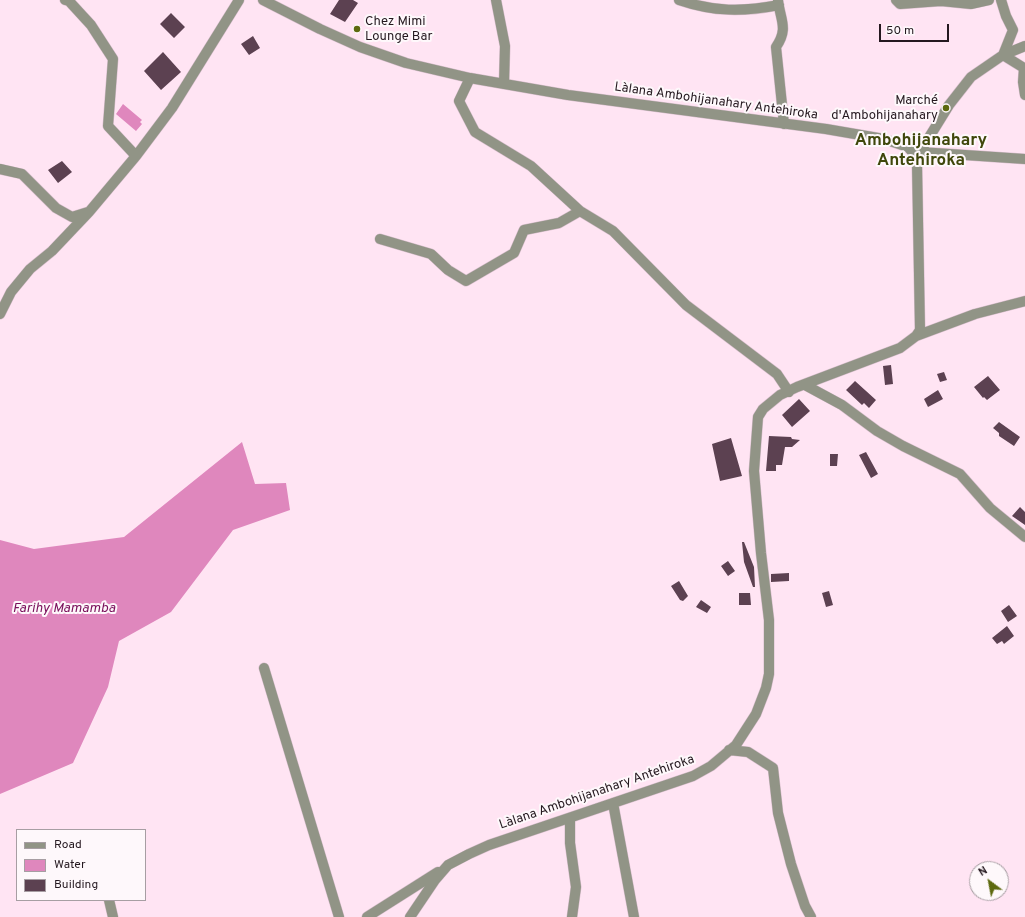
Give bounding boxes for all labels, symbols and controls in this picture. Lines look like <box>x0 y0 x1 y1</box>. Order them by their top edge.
place label: Chez Mimi Lounge Bar <box>365 14 432 45</box>
scale bar <box>881 16 951 42</box>
text: 50 m <box>886 23 914 39</box>
marker: Chez Mimi Lounge Bar <box>352 24 362 34</box>
street label: Làlana Ambohijanahary Antehiroka <box>613 80 819 124</box>
place label: Marché d'Ambohijanahary <box>831 93 938 124</box>
marker: Marché d'Ambohijanahary <box>941 103 951 113</box>
district label: Ambohijanahary Antehiroka <box>855 132 987 172</box>
water label: Farihy Mamamba <box>13 601 115 617</box>
street label: Làlana Ambohijanahary Antehiroka <box>497 752 697 834</box>
legend <box>16 829 146 901</box>
text: Road <box>54 837 82 853</box>
text: Water <box>54 857 86 873</box>
north arrow <box>969 861 1009 901</box>
text: N <box>976 864 990 880</box>
text: Building <box>54 877 98 893</box>

